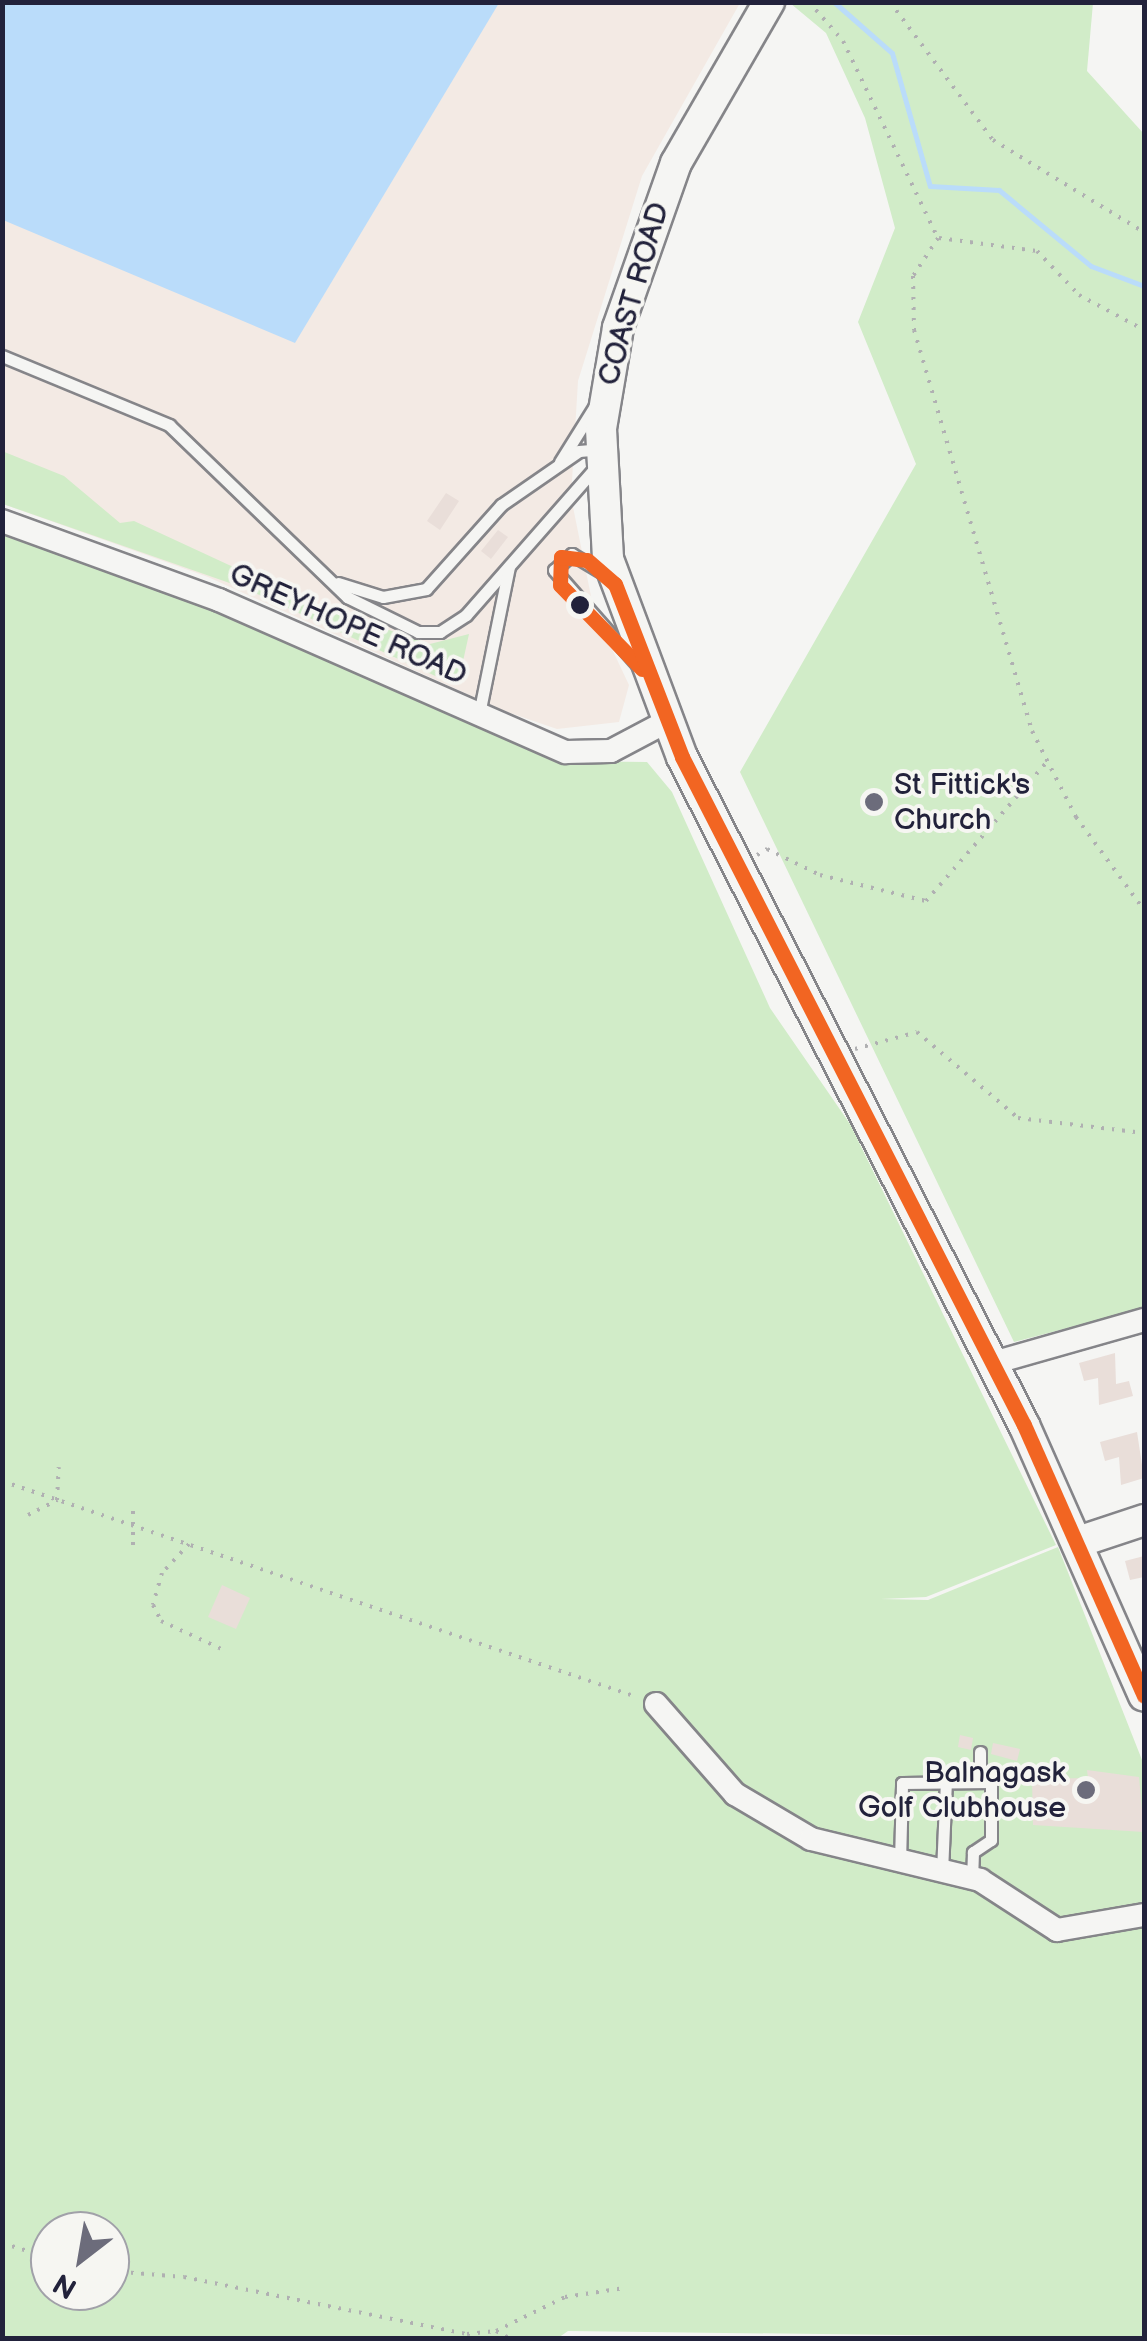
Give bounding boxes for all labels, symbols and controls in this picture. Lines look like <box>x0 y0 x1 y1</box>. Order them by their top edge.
street label: COAST ROAD <box>591 198 677 390</box>
street label: GREYHOPE ROAD <box>224 556 472 694</box>
unlabelled marker <box>570 595 590 615</box>
place label: St Fittick's Church <box>894 767 1030 838</box>
marker: St Fittick's Church <box>863 791 885 813</box>
place label: Balnagask Golf Clubhouse <box>858 1755 1066 1826</box>
marker: Balnagask Golf Clubhouse <box>1075 1779 1097 1801</box>
north arrow <box>30 2211 130 2311</box>
text: N <box>48 2266 83 2305</box>

